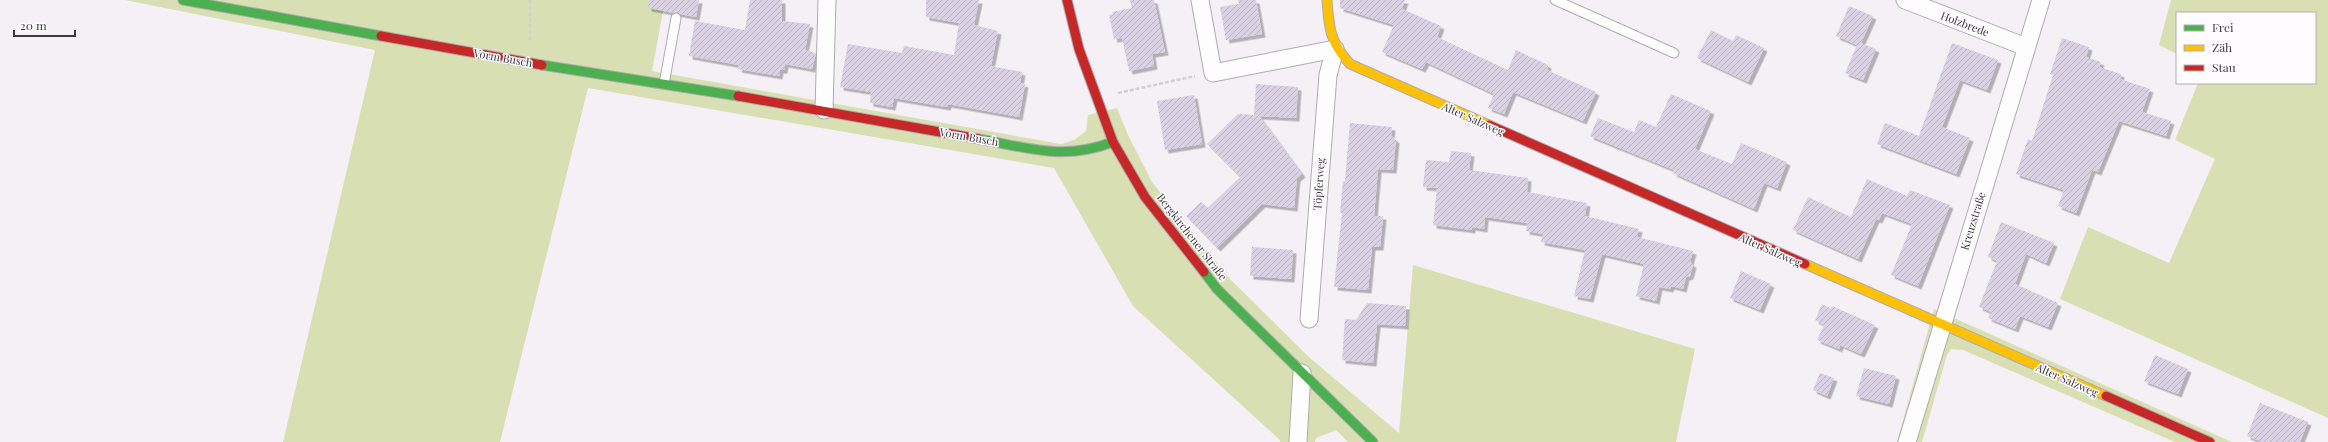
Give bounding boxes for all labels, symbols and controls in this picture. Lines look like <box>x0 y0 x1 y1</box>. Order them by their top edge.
street label: Holzbrede <box>1939 7 1992 40</box>
scale bar <box>14 12 75 38</box>
legend <box>2176 12 2316 84</box>
text: 20 m <box>20 17 47 33</box>
text: Frei <box>2212 19 2234 35</box>
text: Zäh <box>2212 39 2232 55</box>
street label: Vorm Busch <box>471 45 534 70</box>
text: Stau <box>2212 59 2236 75</box>
street label: Alter Salzweg <box>1439 98 1507 139</box>
street label: Vorm Busch <box>937 124 1000 149</box>
street label: Töpferweg <box>1309 157 1328 211</box>
street label: Kreuzstraße <box>1957 189 1989 252</box>
street label: Bergkirchener Straße <box>1154 190 1231 283</box>
street label: Alter Salzweg <box>1736 229 1804 270</box>
street label: Alter Salzweg <box>2033 359 2101 400</box>

